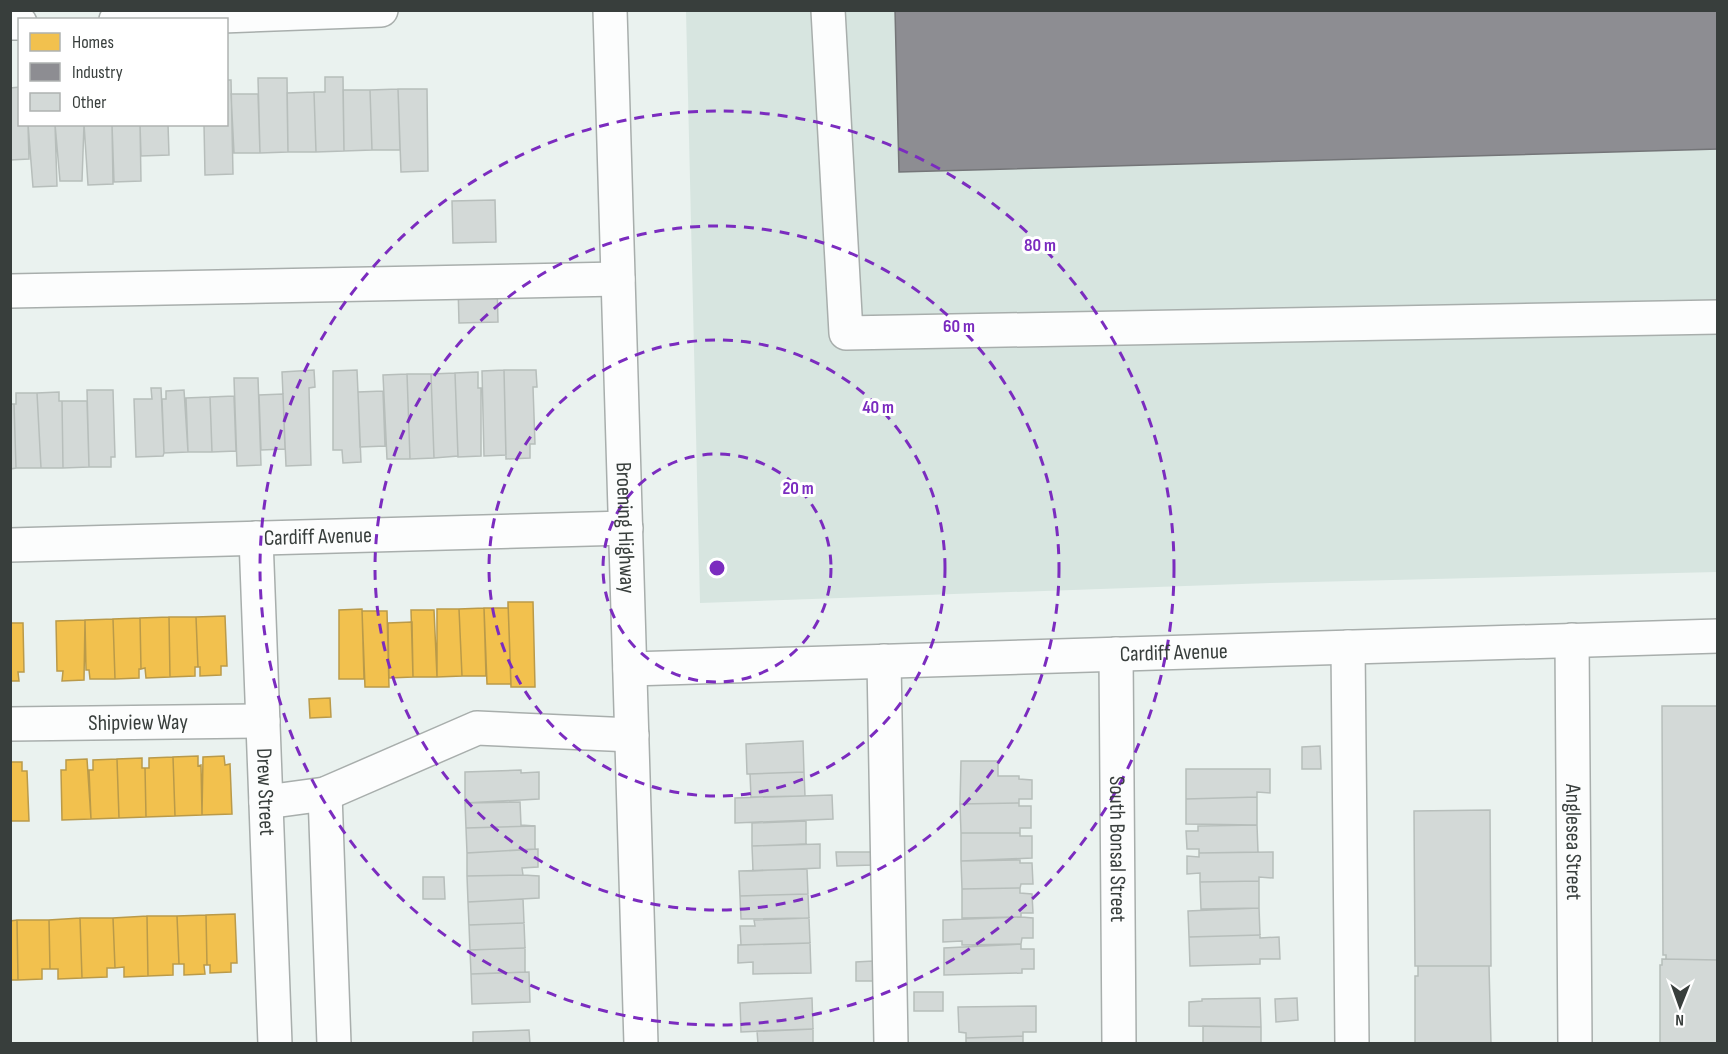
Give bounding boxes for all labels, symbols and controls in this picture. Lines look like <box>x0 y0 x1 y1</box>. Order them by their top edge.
legend <box>18 18 228 126</box>
text: Homes <box>72 32 114 53</box>
text: Industry <box>72 62 123 83</box>
text: Other <box>72 92 106 113</box>
text: 80 m <box>1024 235 1056 256</box>
text: 60 m <box>943 316 975 337</box>
text: 40 m <box>862 397 894 418</box>
street label: Broening Highway <box>610 462 641 594</box>
text: 20 m <box>782 478 814 499</box>
street label: Cardiff Avenue <box>264 522 372 551</box>
centre of rings <box>707 558 727 578</box>
street label: Cardiff Avenue <box>1119 637 1228 668</box>
street label: Shipview Way <box>88 708 188 737</box>
street label: Drew Street <box>250 747 281 837</box>
street label: South Bonsal Street <box>1103 776 1132 922</box>
street label: Anglesea Street <box>1560 783 1587 900</box>
north arrow <box>1650 976 1710 1036</box>
text: N <box>1675 1010 1684 1029</box>

